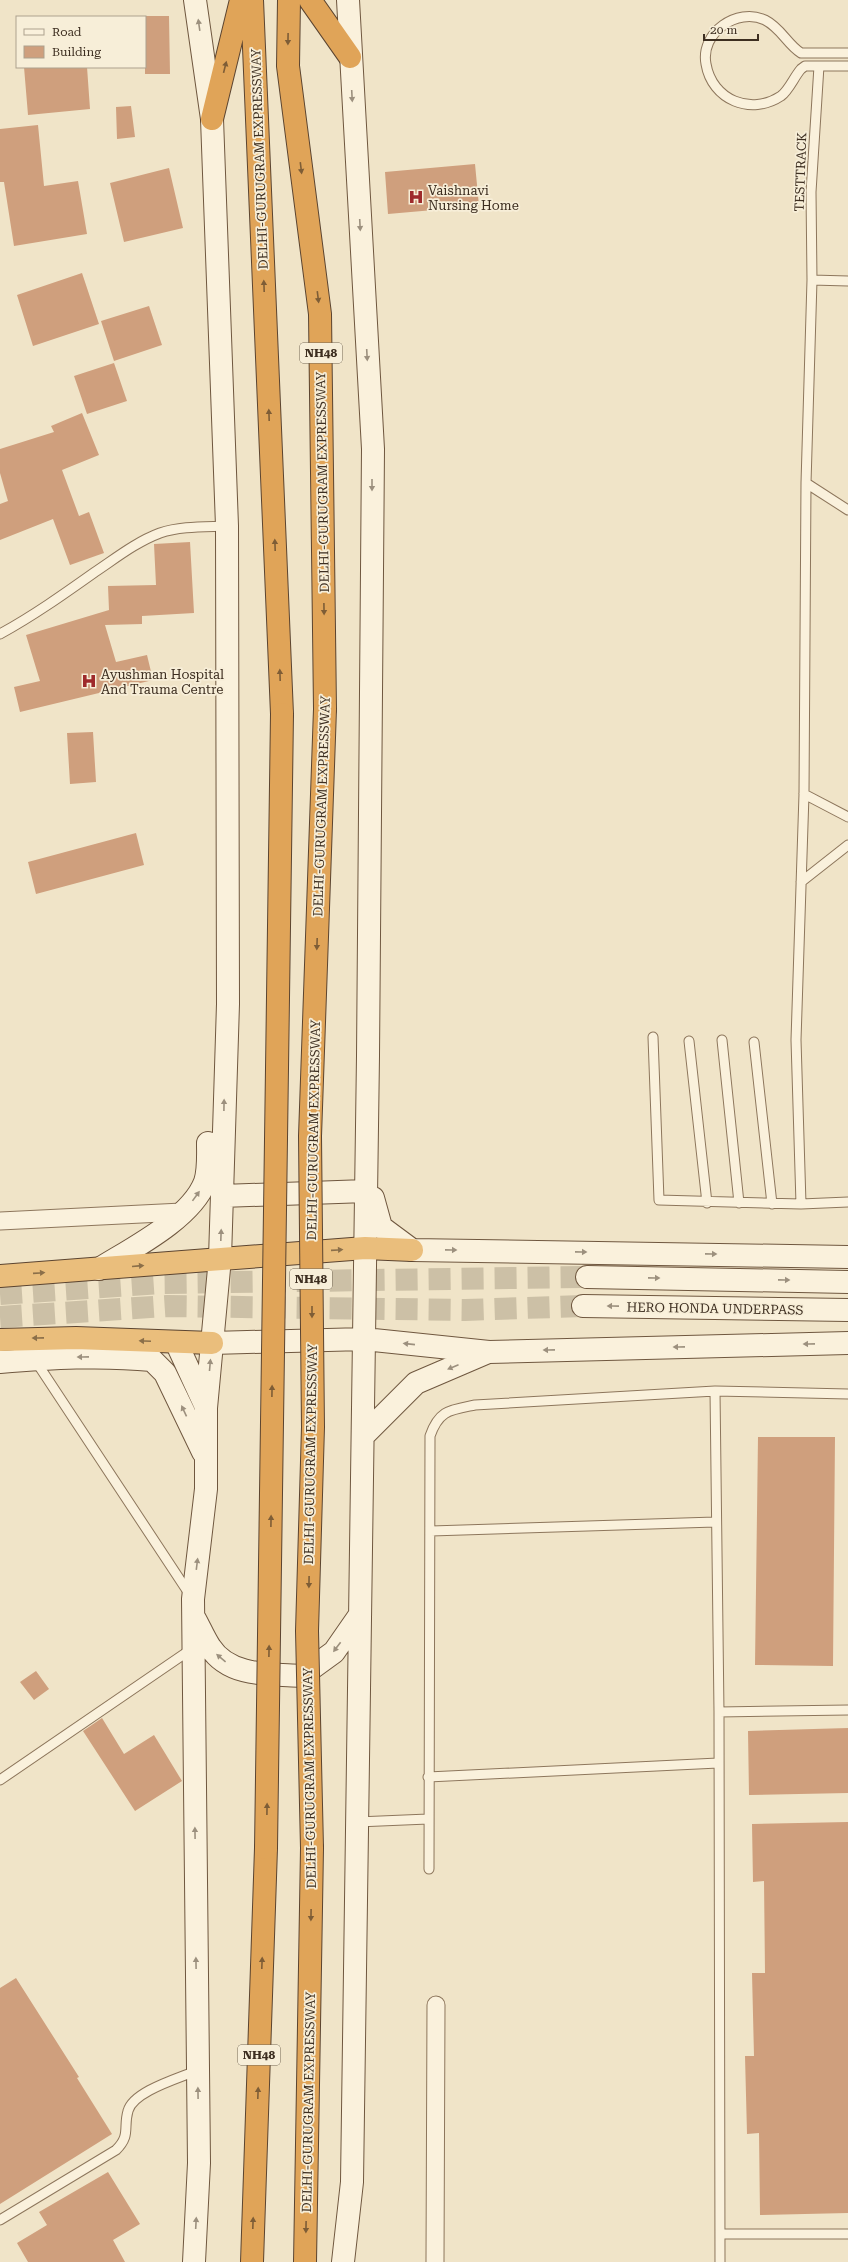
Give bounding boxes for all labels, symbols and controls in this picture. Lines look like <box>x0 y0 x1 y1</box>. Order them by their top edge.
legend <box>16 16 146 68</box>
scale bar <box>704 16 758 42</box>
one-way arrow <box>196 19 202 31</box>
text: 20 m <box>710 23 737 37</box>
text: Road <box>52 25 82 39</box>
one-way arrow <box>285 33 291 46</box>
text: Building <box>52 45 101 59</box>
street label: DELHI-GURUGRAM EXPRESSWAY <box>248 48 271 270</box>
one-way arrow <box>222 61 228 73</box>
one-way arrow <box>349 90 356 102</box>
street label: TESTTRACK <box>792 132 809 212</box>
one-way arrow <box>298 162 304 174</box>
place label: Vaishnavi Nursing Home <box>428 183 519 213</box>
hospital icon: Vaishnavi Nursing Home <box>407 188 425 206</box>
one-way arrow <box>356 219 363 231</box>
one-way arrow <box>261 279 267 292</box>
one-way arrow <box>315 291 321 303</box>
road number: NH48 <box>300 343 342 363</box>
one-way arrow <box>364 349 371 361</box>
street label: DELHI-GURUGRAM EXPRESSWAY <box>313 371 332 593</box>
one-way arrow <box>266 409 273 421</box>
one-way arrow <box>369 479 375 492</box>
one-way arrow <box>271 539 278 551</box>
one-way arrow <box>320 603 327 615</box>
place label: Ayushman Hospital And Trauma Centre <box>101 667 224 697</box>
one-way arrow <box>277 668 283 681</box>
hospital icon: Ayushman Hospital And Trauma Centre <box>80 672 98 690</box>
street label: DELHI-GURUGRAM EXPRESSWAY <box>310 695 333 917</box>
one-way arrow <box>313 938 320 950</box>
street label: DELHI-GURUGRAM EXPRESSWAY <box>304 1019 323 1241</box>
one-way arrow <box>221 1098 227 1111</box>
one-way arrow <box>192 1190 200 1201</box>
one-way arrow <box>217 1229 224 1241</box>
one-way arrow <box>331 1247 343 1254</box>
one-way arrow <box>445 1247 457 1254</box>
one-way arrow <box>575 1249 587 1256</box>
one-way arrow <box>705 1251 717 1258</box>
one-way arrow <box>132 1262 144 1269</box>
road number: NH48 <box>290 1269 332 1289</box>
one-way arrow <box>33 1270 45 1277</box>
one-way arrow <box>648 1275 661 1281</box>
one-way arrow <box>778 1277 790 1284</box>
street label: HERO HONDA UNDERPASS <box>626 1299 804 1318</box>
one-way arrow <box>606 1303 619 1309</box>
one-way arrow <box>309 1306 315 1319</box>
one-way arrow <box>31 1335 44 1341</box>
one-way arrow <box>139 1337 151 1344</box>
one-way arrow <box>402 1340 415 1347</box>
one-way arrow <box>802 1341 815 1347</box>
street label: DELHI-GURUGRAM EXPRESSWAY <box>301 1343 320 1565</box>
one-way arrow <box>672 1344 685 1350</box>
one-way arrow <box>542 1347 555 1353</box>
one-way arrow <box>76 1354 89 1360</box>
one-way arrow <box>207 1359 214 1371</box>
one-way arrow <box>448 1364 459 1370</box>
one-way arrow <box>269 1384 275 1397</box>
one-way arrow <box>181 1405 187 1416</box>
one-way arrow <box>267 1515 274 1527</box>
one-way arrow <box>194 1558 200 1570</box>
one-way arrow <box>305 1576 312 1588</box>
one-way arrow <box>332 1642 341 1653</box>
one-way arrow <box>266 1644 272 1657</box>
one-way arrow <box>216 1654 226 1663</box>
street label: DELHI-GURUGRAM EXPRESSWAY <box>300 1667 319 1889</box>
one-way arrow <box>264 1802 270 1815</box>
one-way arrow <box>192 1826 198 1839</box>
one-way arrow <box>308 1909 314 1922</box>
one-way arrow <box>193 1956 199 1969</box>
one-way arrow <box>259 1956 265 1969</box>
street label: DELHI-GURUGRAM EXPRESSWAY <box>299 1991 318 2213</box>
road number: NH48 <box>238 2045 280 2065</box>
one-way arrow <box>195 2086 201 2099</box>
one-way arrow <box>255 2086 261 2099</box>
one-way arrow <box>193 2216 199 2229</box>
one-way arrow <box>250 2217 257 2229</box>
one-way arrow <box>303 2221 309 2234</box>

